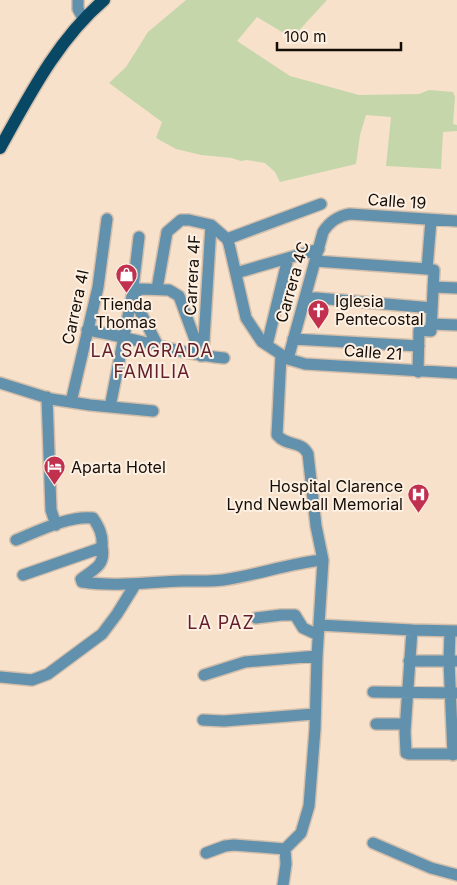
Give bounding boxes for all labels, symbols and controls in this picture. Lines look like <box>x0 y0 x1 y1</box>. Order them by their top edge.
scale bar <box>277 20 401 52</box>
text: 100 m <box>284 27 326 46</box>
street label: Calle 19 <box>367 189 427 213</box>
street label: Carrera 4F <box>180 234 204 316</box>
street label: Carrera 4C <box>271 239 313 325</box>
shop icon: Tienda Thomas <box>114 263 138 294</box>
street label: Carrera 4I <box>57 268 93 346</box>
place label: Iglesia Pentecostal <box>335 291 424 329</box>
place label: Tienda Thomas <box>96 294 156 332</box>
church icon: Iglesia Pentecostal <box>307 298 331 329</box>
district label: LA SAGRADA FAMILIA <box>90 340 214 382</box>
street label: Calle 21 <box>343 340 403 364</box>
hotel icon: Aparta Hotel <box>43 455 67 486</box>
place label: Aparta Hotel <box>71 457 166 477</box>
place label: Hospital Clarence Lynd Newball Memorial <box>227 476 403 514</box>
hospital icon: Hospital Clarence Lynd Newball Memorial <box>407 483 431 514</box>
district label: LA PAZ <box>187 612 255 633</box>

